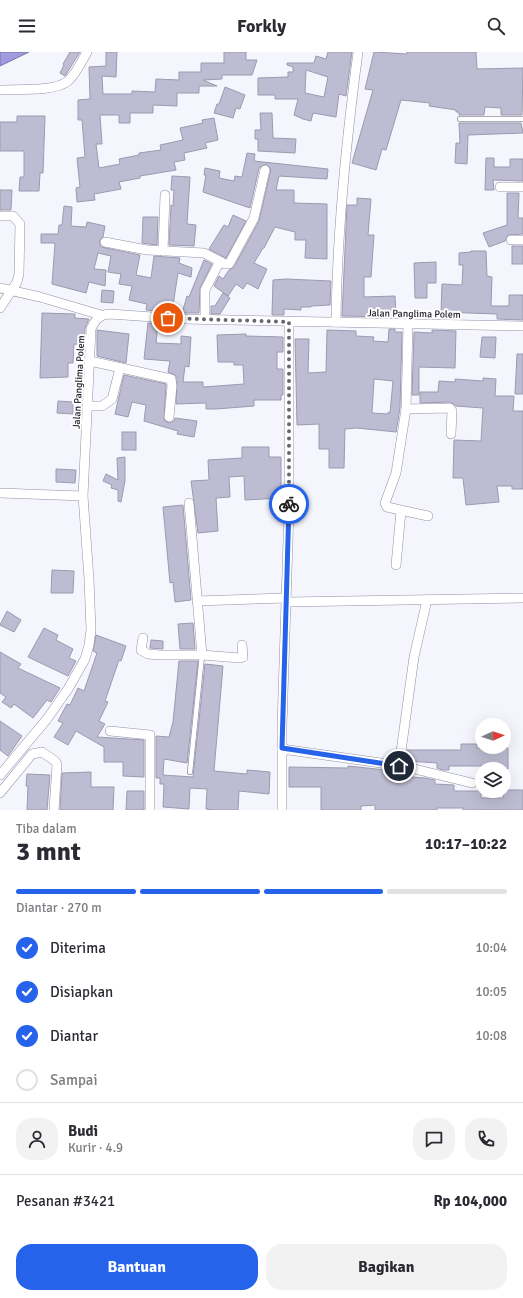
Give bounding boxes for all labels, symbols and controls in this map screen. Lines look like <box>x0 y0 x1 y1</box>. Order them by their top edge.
icon: menu <box>16 15 38 37</box>
text: Forkly <box>237 15 286 37</box>
icon: search <box>485 15 507 37</box>
pin <box>151 301 185 335</box>
icon: bag <box>157 307 179 329</box>
street label: Jalan Panglima Polem <box>367 307 461 321</box>
street label: Jalan Panglima Polem <box>71 335 87 429</box>
courier <box>269 484 309 524</box>
icon: bike <box>278 493 300 515</box>
north arrow <box>475 718 511 754</box>
map controls <box>475 718 511 798</box>
pin <box>382 749 416 783</box>
icon: home <box>388 755 410 777</box>
button: layers <box>475 762 511 798</box>
text: Tiba dalam <box>16 821 77 837</box>
text: 10:17–10:22 <box>425 835 507 853</box>
text: 3 mnt <box>16 836 81 868</box>
text: Diantar · 270 m <box>16 900 102 916</box>
icon: check <box>16 937 38 959</box>
text: Diterima <box>50 939 106 957</box>
text: 10:04 <box>475 940 507 956</box>
icon: check <box>16 981 38 1003</box>
text: Disiapkan <box>50 983 113 1001</box>
text: 10:05 <box>475 984 507 1000</box>
icon: check <box>16 1025 38 1047</box>
text: Diantar <box>50 1027 98 1045</box>
text: 10:08 <box>475 1028 507 1044</box>
text: Sampai <box>50 1071 98 1089</box>
button: person <box>16 1118 58 1160</box>
button: chat <box>413 1118 455 1160</box>
button: phone <box>465 1118 507 1160</box>
text: Budi <box>68 1122 98 1140</box>
text: Kurir · 4.9 <box>68 1140 123 1156</box>
text: Pesanan #3421 <box>16 1192 115 1210</box>
text: Rp 104,000 <box>433 1192 507 1210</box>
button: Bantuan <box>16 1244 258 1290</box>
button: Bagikan <box>266 1244 507 1290</box>

